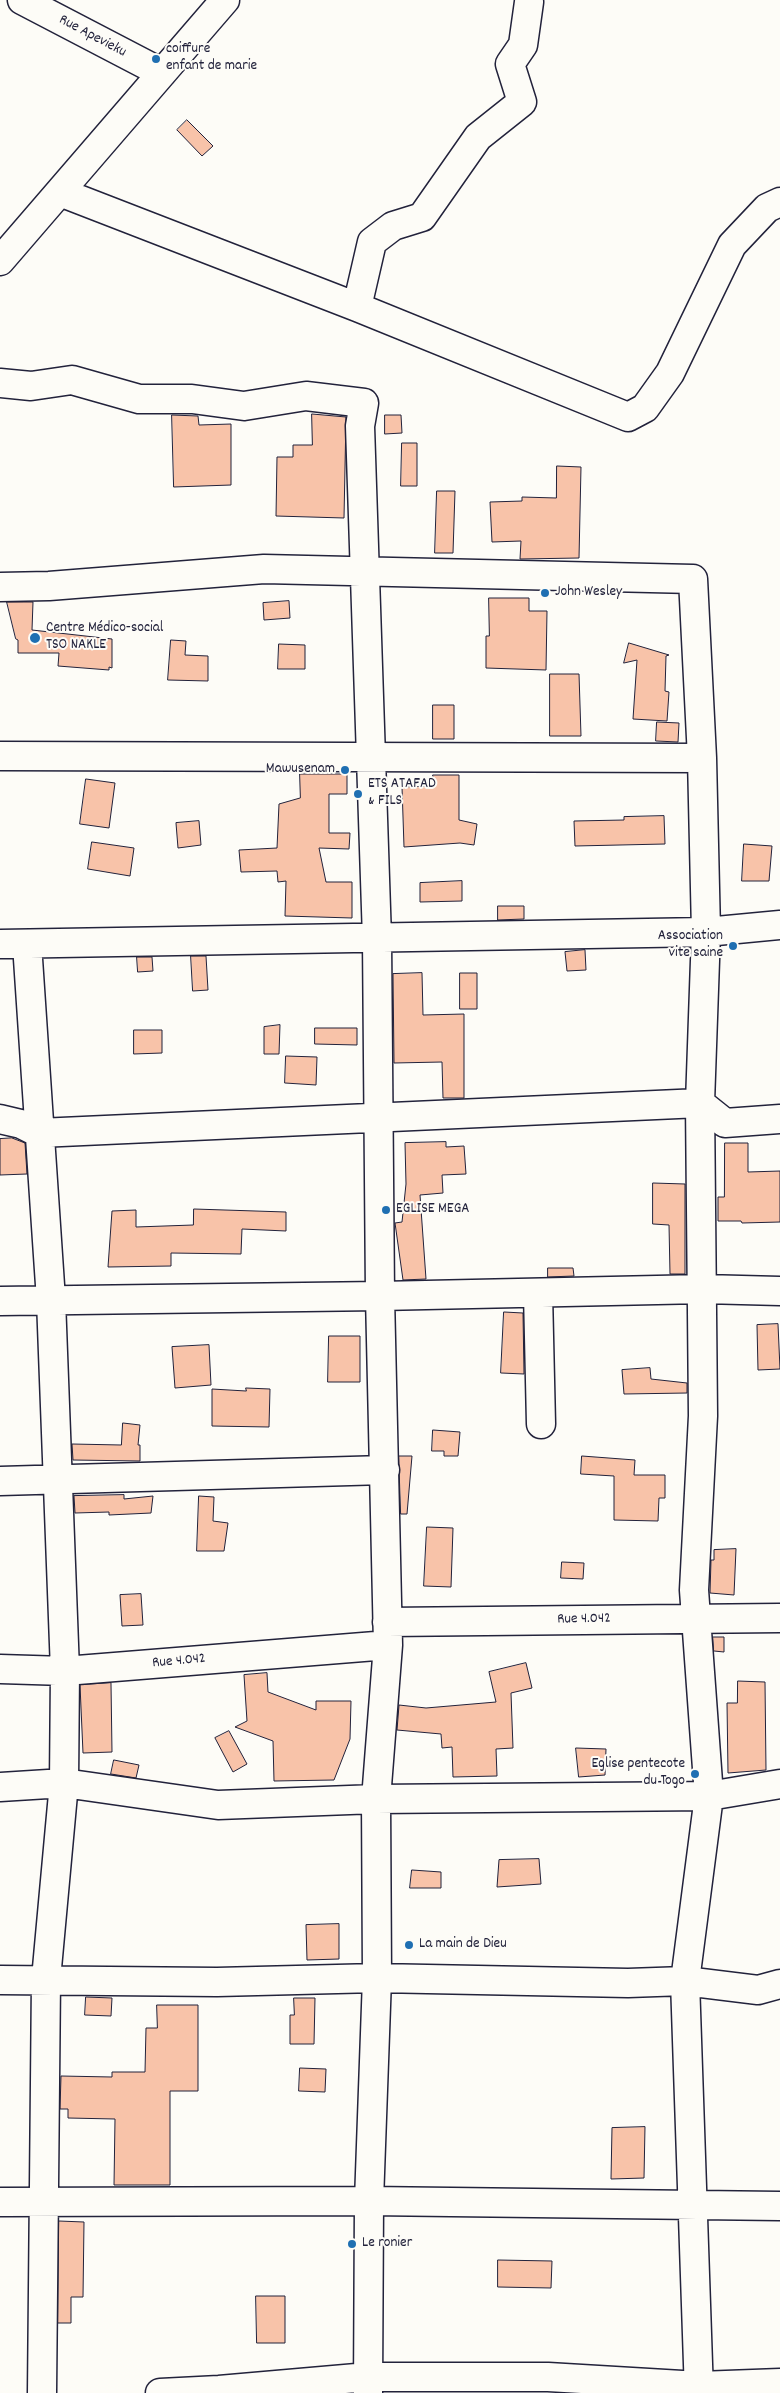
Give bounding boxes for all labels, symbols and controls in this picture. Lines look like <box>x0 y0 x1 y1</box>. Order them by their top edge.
street label: Rue Apevieku <box>55 12 129 62</box>
place label: coiffure enfant de marie <box>166 41 257 76</box>
marker: coiffure enfant de marie <box>150 53 162 65</box>
place label: John Wesley <box>555 584 622 602</box>
marker: John Wesley <box>539 587 551 599</box>
place label: Centre Médico-social TSO NAKLE <box>46 620 163 655</box>
marker: Centre Médico-social TSO NAKLE <box>28 631 42 645</box>
place label: Mawusenam <box>266 761 335 779</box>
marker: Mawusenam <box>339 764 351 776</box>
place label: ETS ATAFAD & FILS <box>368 776 436 811</box>
marker: ETS ATAFAD & FILS <box>352 788 364 800</box>
place label: Association vite saine <box>658 928 723 963</box>
marker: Association vite saine <box>727 940 739 952</box>
place label: EGLISE MEGA <box>396 1201 469 1219</box>
marker: EGLISE MEGA <box>380 1204 392 1216</box>
street label: Rue 4.042 <box>557 1611 611 1629</box>
street label: Rue 4.042 <box>152 1651 206 1673</box>
place label: Eglise pentecote du Togo <box>592 1756 685 1791</box>
marker: Eglise pentecote du Togo <box>689 1768 701 1780</box>
place label: La main de Dieu <box>419 1936 507 1954</box>
marker: La main de Dieu <box>403 1939 415 1951</box>
place label: Le ronier <box>362 2235 412 2253</box>
marker: Le ronier <box>346 2238 358 2250</box>

